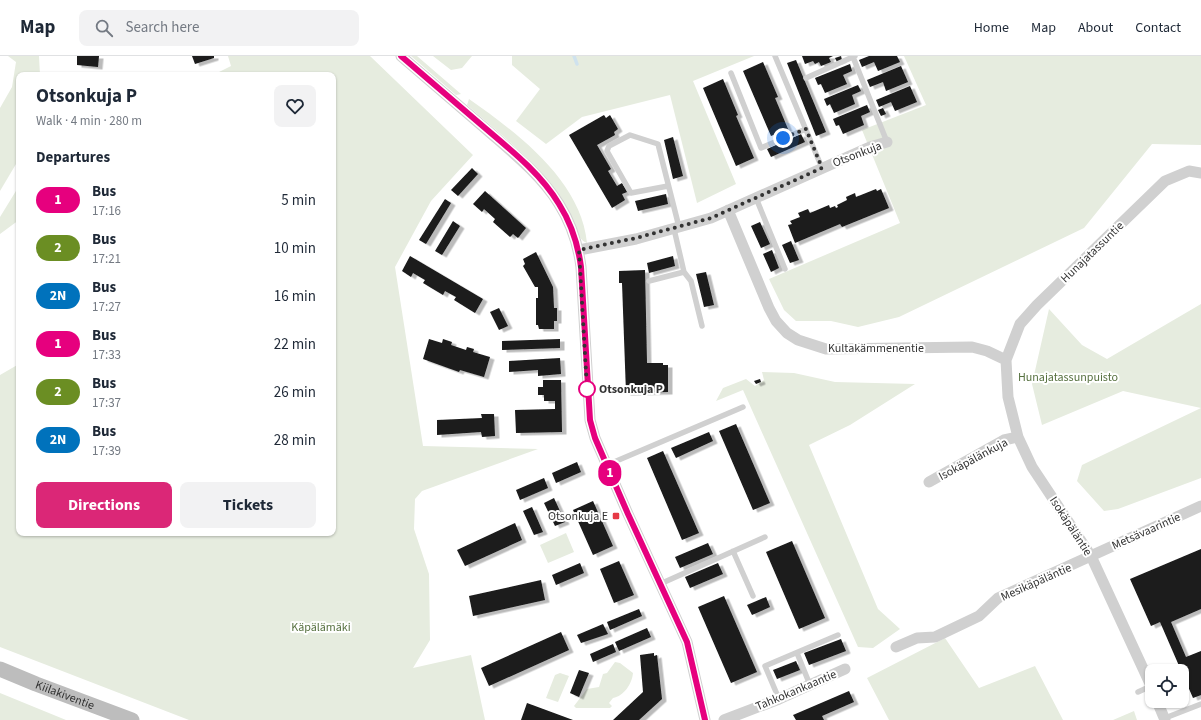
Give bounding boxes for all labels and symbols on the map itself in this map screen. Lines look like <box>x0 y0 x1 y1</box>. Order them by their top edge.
your location <box>773 128 793 148</box>
street label: Otsonkuja <box>830 137 884 172</box>
street label: Hunajatassuntie <box>1057 218 1128 287</box>
street label: Kultakämmenentie <box>828 340 924 357</box>
park label: Hunajatassunpuisto <box>1018 369 1118 386</box>
marker: Otsonkuja P <box>578 380 596 398</box>
place label: Otsonkuja P <box>599 381 663 398</box>
street label: Isokäpälänkuja <box>936 434 1011 485</box>
line badge: 1 <box>597 460 623 486</box>
street label: Isokäpäläntie <box>1045 493 1096 559</box>
place label: Otsonkuja E <box>548 508 608 525</box>
street label: Metsävaarintie <box>1109 509 1183 554</box>
marker: Otsonkuja E <box>611 511 621 521</box>
street label: Mesikäpäläntie <box>998 559 1074 606</box>
park label: Käpälämäki <box>291 619 351 636</box>
street label: Tahkokankaantie <box>753 666 839 715</box>
street label: Kiilakiventie <box>33 677 97 714</box>

